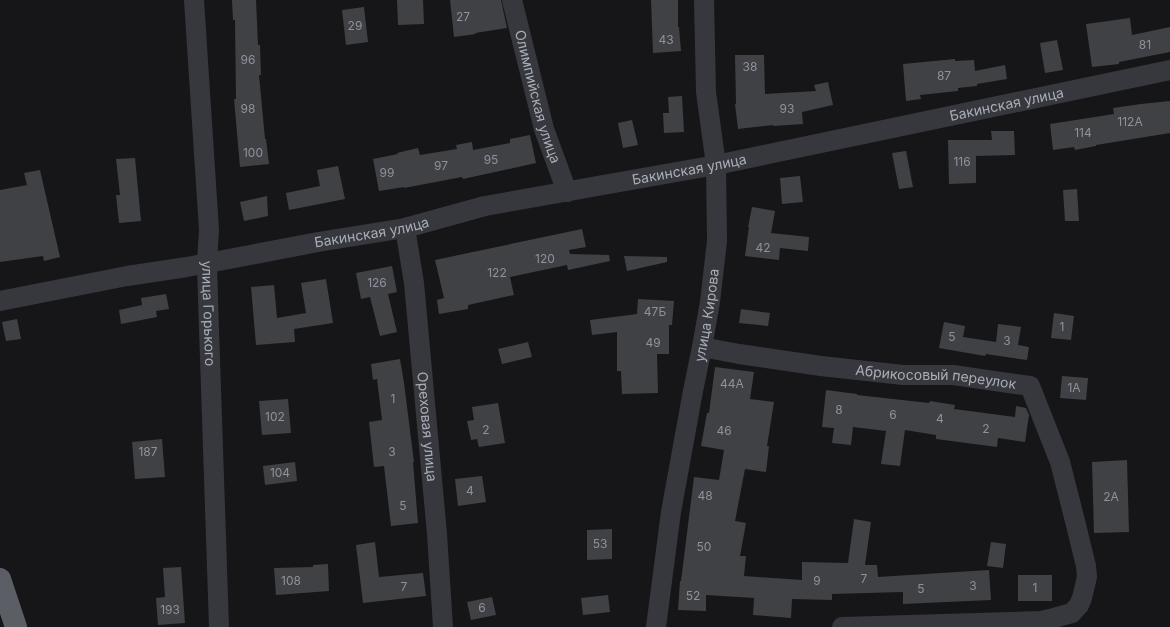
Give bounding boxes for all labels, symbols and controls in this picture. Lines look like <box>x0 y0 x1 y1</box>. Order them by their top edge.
house number: 27 <box>456 9 470 24</box>
house number: 29 <box>348 18 362 33</box>
street label: Олимпийская улица <box>512 28 565 165</box>
house number: 43 <box>658 32 674 47</box>
house number: 81 <box>1139 37 1151 52</box>
house number: 96 <box>241 52 255 67</box>
house number: 38 <box>743 59 757 74</box>
house number: 87 <box>937 68 951 83</box>
street label: Бакинская улица <box>948 84 1065 124</box>
house number: 98 <box>241 101 255 116</box>
house number: 93 <box>780 101 794 116</box>
house number: 112А <box>1117 114 1143 129</box>
house number: 114 <box>1074 125 1092 140</box>
house number: 100 <box>243 145 263 160</box>
street label: Бакинская улица <box>631 150 748 188</box>
house number: 95 <box>484 152 498 167</box>
house number: 116 <box>953 154 971 169</box>
house number: 97 <box>434 158 448 173</box>
house number: 99 <box>380 165 394 180</box>
street label: Бакинская улица <box>313 213 431 250</box>
house number: 42 <box>755 240 771 255</box>
house number: 120 <box>535 251 555 266</box>
street label: улица Горького <box>199 260 219 366</box>
house number: 122 <box>487 265 507 280</box>
street label: улица Кирова <box>690 268 722 363</box>
house number: 126 <box>367 275 387 290</box>
house number: 47Б <box>644 304 666 319</box>
house number: 1 <box>1060 319 1064 334</box>
house number: 5 <box>948 329 956 344</box>
house number: 3 <box>1003 333 1011 348</box>
house number: 49 <box>645 335 661 350</box>
street label: Абрикосовый переулок <box>855 361 1018 392</box>
street label: Ореховая улица <box>414 371 441 482</box>
house number: 44А <box>720 376 744 391</box>
house number: 1А <box>1067 380 1081 395</box>
house number: 1 <box>391 391 395 406</box>
house number: 8 <box>835 402 843 417</box>
house number: 6 <box>889 407 897 422</box>
house number: 102 <box>265 409 285 424</box>
house number: 4 <box>936 411 944 426</box>
house number: 2 <box>982 421 990 436</box>
house number: 2 <box>482 422 490 437</box>
house number: 46 <box>716 423 732 438</box>
house number: 187 <box>138 444 158 459</box>
house number: 3 <box>388 444 396 459</box>
house number: 104 <box>270 465 290 480</box>
house number: 4 <box>466 483 474 498</box>
house number: 48 <box>697 488 713 503</box>
house number: 2А <box>1103 489 1119 504</box>
house number: 5 <box>399 498 407 513</box>
house number: 53 <box>593 536 607 551</box>
house number: 50 <box>697 539 711 554</box>
house number: 7 <box>861 571 868 586</box>
house number: 108 <box>281 573 301 588</box>
house number: 9 <box>813 573 821 588</box>
house number: 3 <box>969 578 977 593</box>
house number: 7 <box>401 579 408 594</box>
house number: 1 <box>1033 580 1037 595</box>
house number: 5 <box>917 581 925 596</box>
house number: 52 <box>686 588 700 603</box>
house number: 6 <box>478 600 486 615</box>
house number: 193 <box>160 602 180 617</box>

